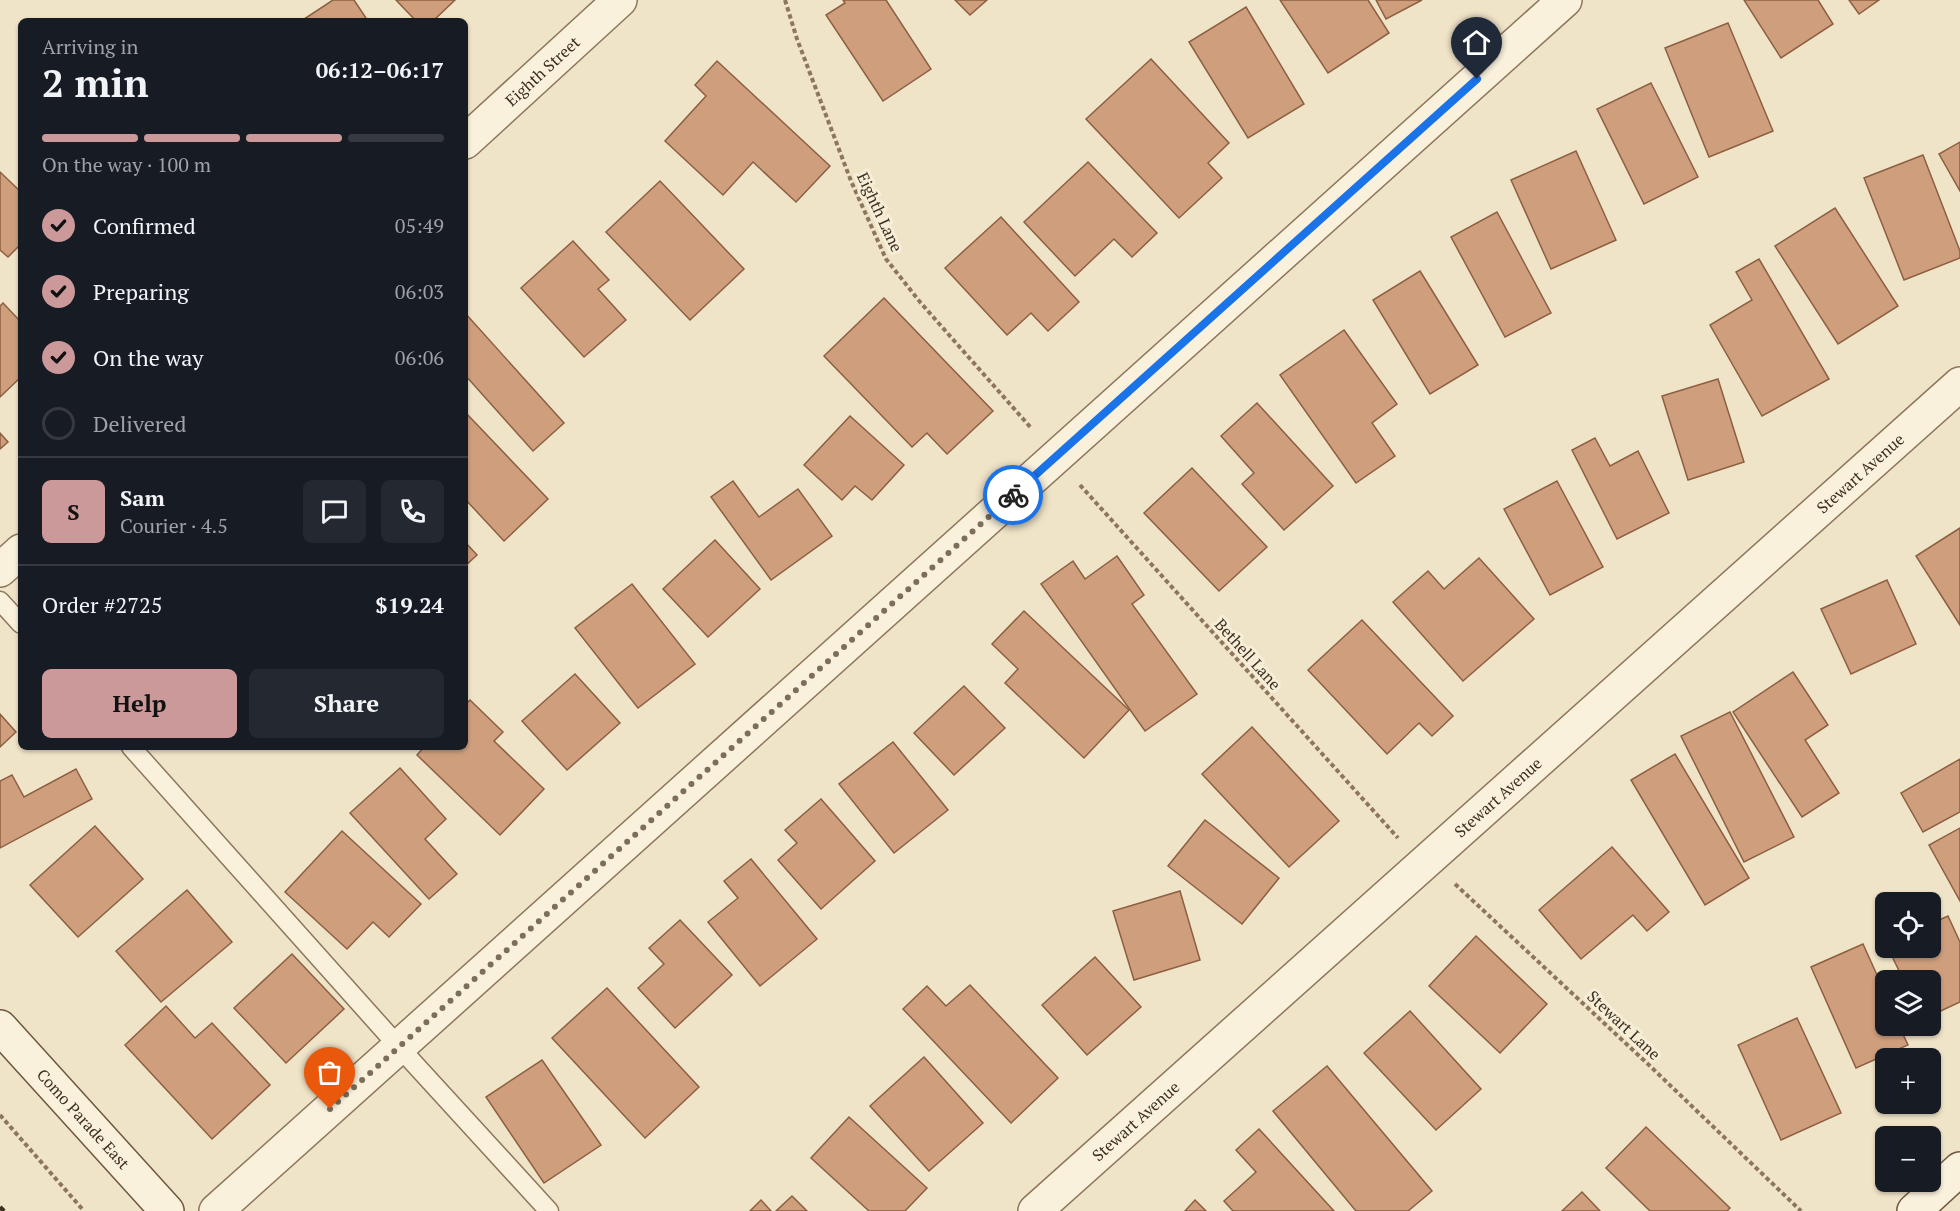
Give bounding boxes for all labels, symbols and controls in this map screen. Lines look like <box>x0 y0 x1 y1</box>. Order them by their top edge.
pin <box>1451 17 1502 79</box>
icon: home <box>1460 26 1493 59</box>
street label: Eighth Street <box>500 31 585 111</box>
text: Arriving in <box>42 33 138 60</box>
text: 06:12–06:17 <box>316 55 444 84</box>
text: 2 min <box>42 56 149 108</box>
text: On the way · 100 m <box>42 151 211 178</box>
street label: Eighth Lane <box>852 169 908 255</box>
icon: check <box>42 209 75 242</box>
text: Confirmed <box>93 211 196 240</box>
text: 05:49 <box>395 212 444 239</box>
icon: check <box>42 275 75 308</box>
text: Preparing <box>93 277 189 306</box>
text: 06:03 <box>395 278 444 305</box>
icon: check <box>42 341 75 374</box>
text: On the way <box>93 343 203 372</box>
text: 06:06 <box>395 344 444 371</box>
text: Delivered <box>93 409 186 438</box>
street label: Stewart Avenue <box>1812 428 1909 518</box>
courier <box>983 465 1043 525</box>
icon: bike <box>997 479 1030 512</box>
button: chat <box>303 480 366 543</box>
button: phone <box>381 480 444 543</box>
text: Sam <box>120 483 165 512</box>
text: S <box>67 497 80 526</box>
text: Courier · 4.5 <box>120 512 228 539</box>
text: Order #2725 <box>42 590 162 619</box>
text: $19.24 <box>375 590 444 619</box>
street label: Bethell Lane <box>1210 613 1286 695</box>
button: Help <box>42 669 237 738</box>
button: Share <box>249 669 444 738</box>
street label: Stewart Avenue <box>1449 752 1546 842</box>
map controls <box>1875 892 1941 1192</box>
button: locate <box>1875 892 1941 958</box>
button: layers <box>1875 970 1941 1036</box>
street label: Stewart Lane <box>1583 985 1665 1065</box>
pin <box>304 1047 355 1109</box>
button: + <box>1875 1048 1941 1114</box>
icon: bag <box>313 1056 346 1089</box>
street label: Como Parade East <box>32 1064 135 1174</box>
street label: Stewart Avenue <box>1087 1076 1184 1166</box>
button: − <box>1875 1126 1941 1192</box>

